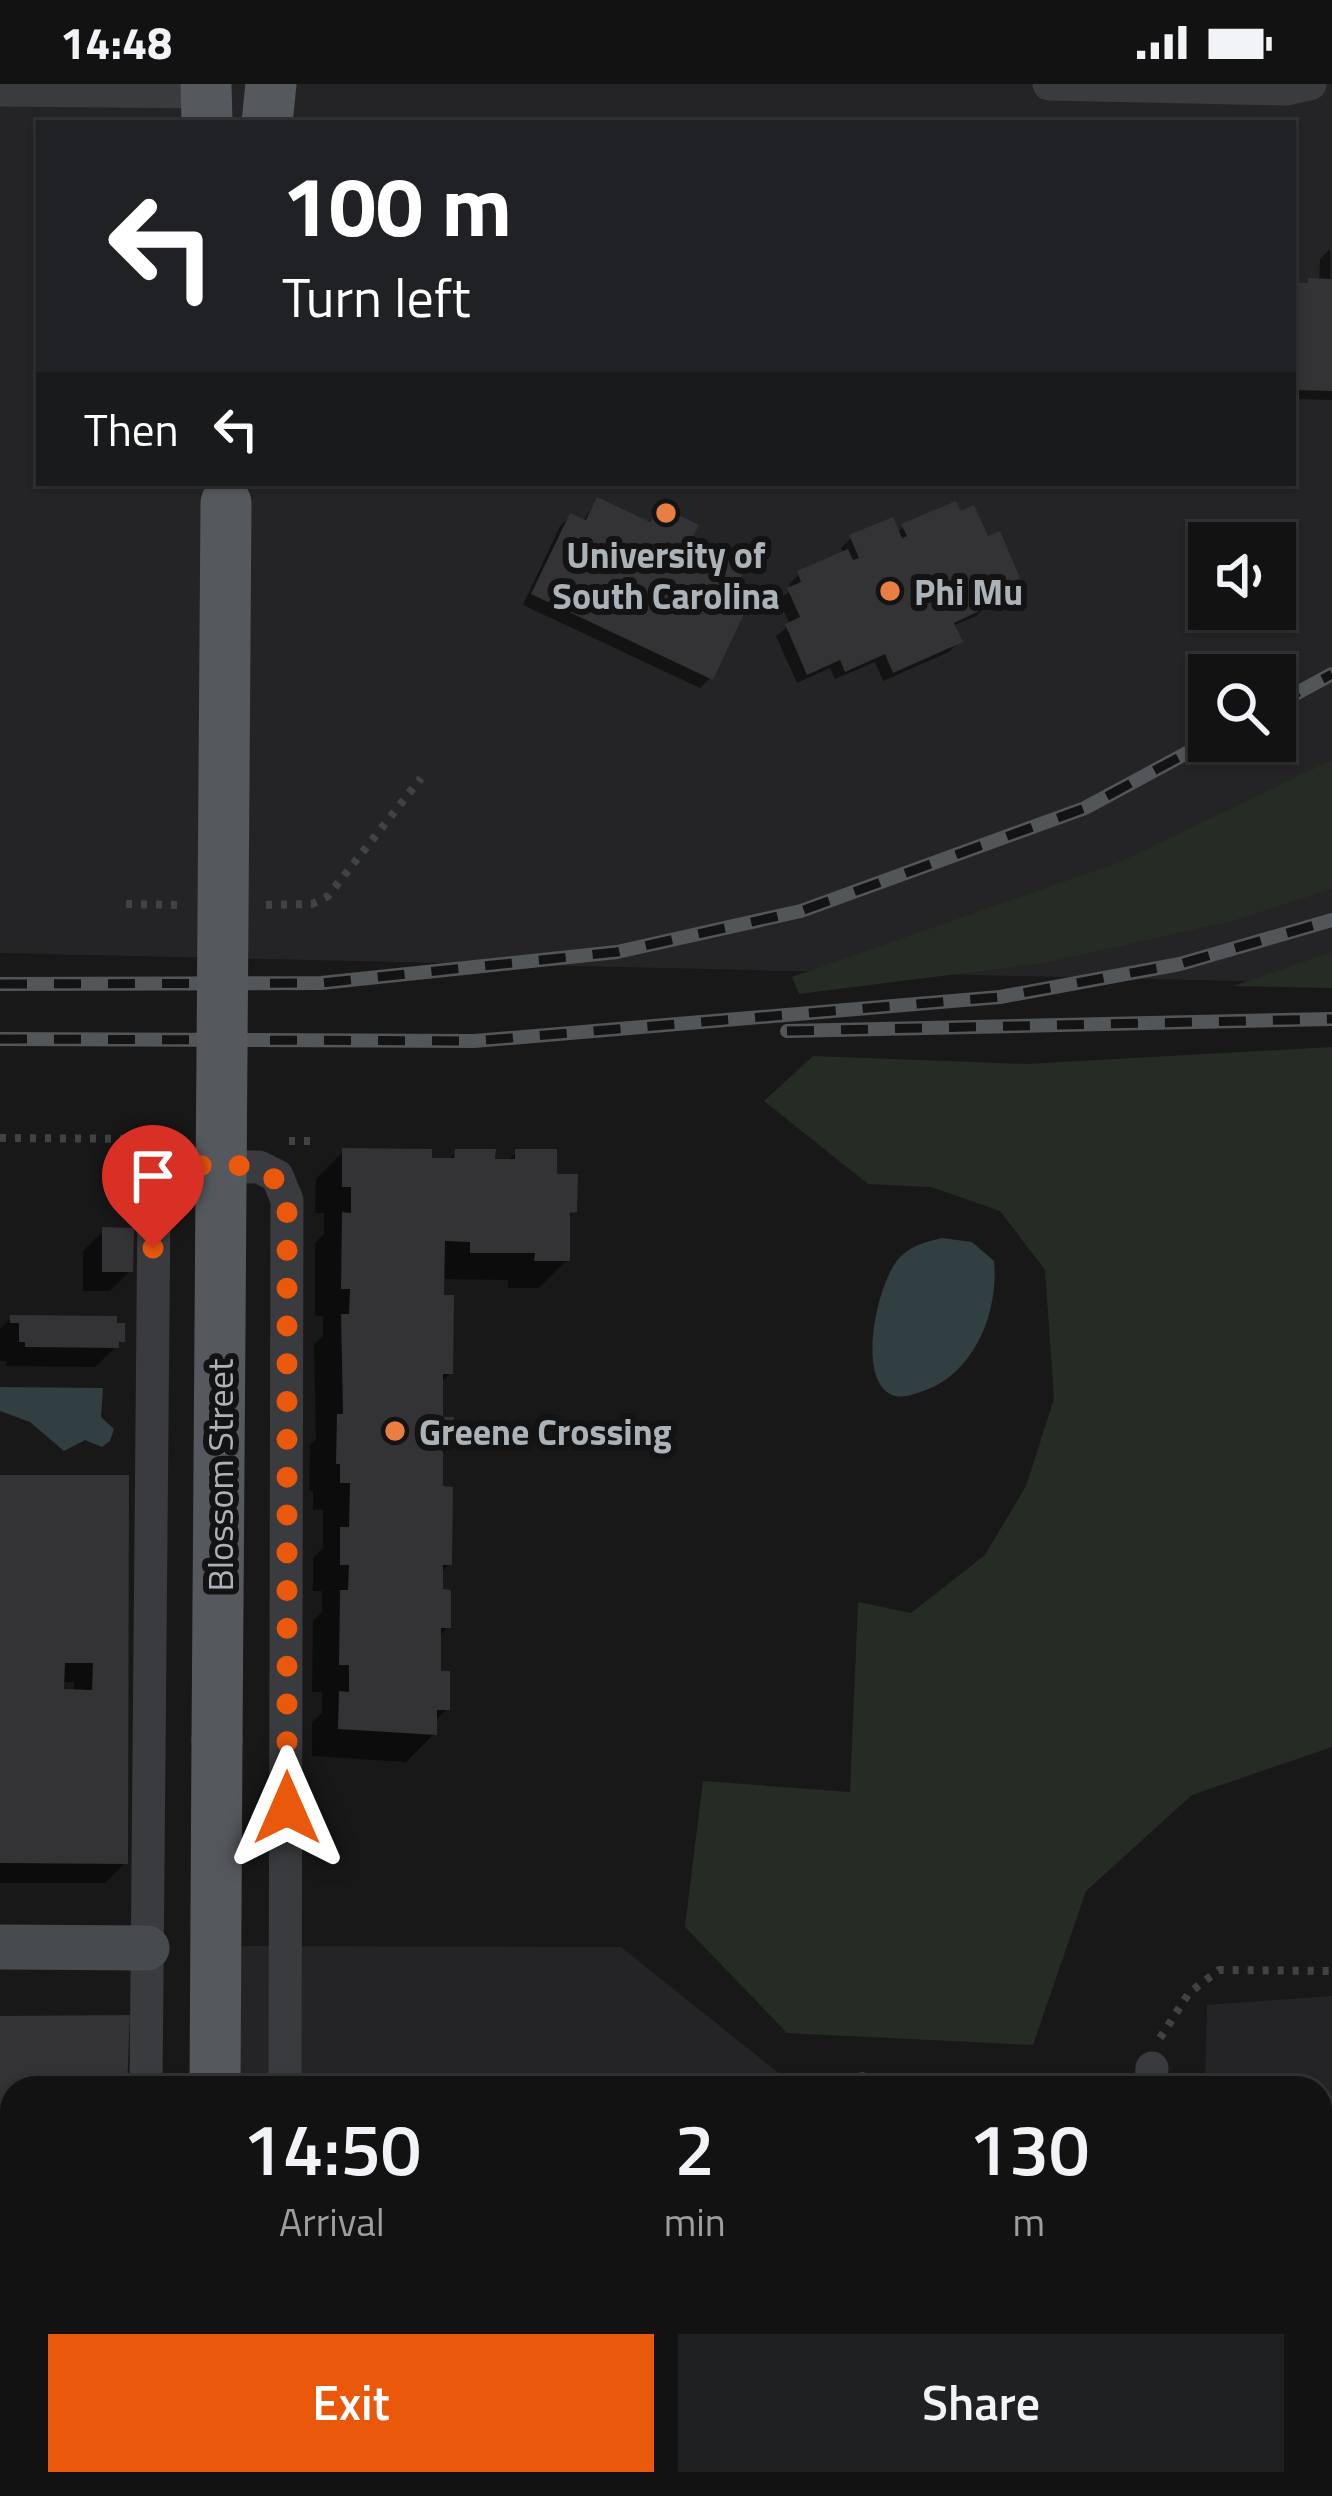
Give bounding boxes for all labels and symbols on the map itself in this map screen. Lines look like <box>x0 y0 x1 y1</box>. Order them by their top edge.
marker: University of South Carolina <box>653 500 679 526</box>
place label: University of South Carolina <box>552 527 780 623</box>
place label: Phi Mu <box>914 564 1023 619</box>
marker: Phi Mu <box>877 578 903 604</box>
pin <box>102 1125 204 1248</box>
street label: Blossom Street <box>192 1358 247 1591</box>
place label: Greene Crossing <box>419 1404 672 1459</box>
marker: Greene Crossing <box>382 1418 408 1444</box>
position arrow <box>224 1745 350 1871</box>

